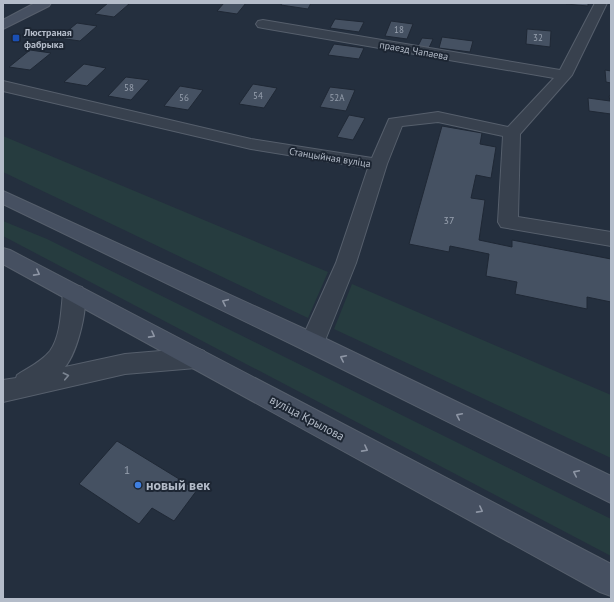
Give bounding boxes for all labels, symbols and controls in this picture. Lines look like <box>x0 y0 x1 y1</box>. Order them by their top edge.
house number: 18 <box>394 24 404 35</box>
place label: Люстраная фабрыка <box>23 26 72 51</box>
house number: 32 <box>533 32 543 43</box>
marker: Люстраная фабрыка <box>11 33 21 43</box>
street label: праезд Чапаева <box>378 38 449 63</box>
house number: 58 <box>124 82 134 93</box>
house number: 54 <box>253 90 263 101</box>
house number: 56 <box>179 92 189 103</box>
house number: 52А <box>329 92 345 103</box>
street label: Станцыйная вуліца <box>288 145 372 170</box>
house number: 37 <box>444 214 454 227</box>
one-way arrow <box>33 268 40 276</box>
one-way arrow <box>222 299 230 307</box>
one-way arrow <box>148 330 155 337</box>
one-way arrow <box>339 355 347 363</box>
one-way arrow <box>63 373 70 381</box>
street label: вуліца Крылова <box>267 392 347 444</box>
one-way arrow <box>456 413 464 420</box>
one-way arrow <box>361 444 368 452</box>
house number: 1 <box>124 462 130 477</box>
one-way arrow <box>573 470 580 478</box>
place label: новый век <box>146 476 210 494</box>
marker: новый век <box>133 480 143 490</box>
one-way arrow <box>475 506 483 513</box>

